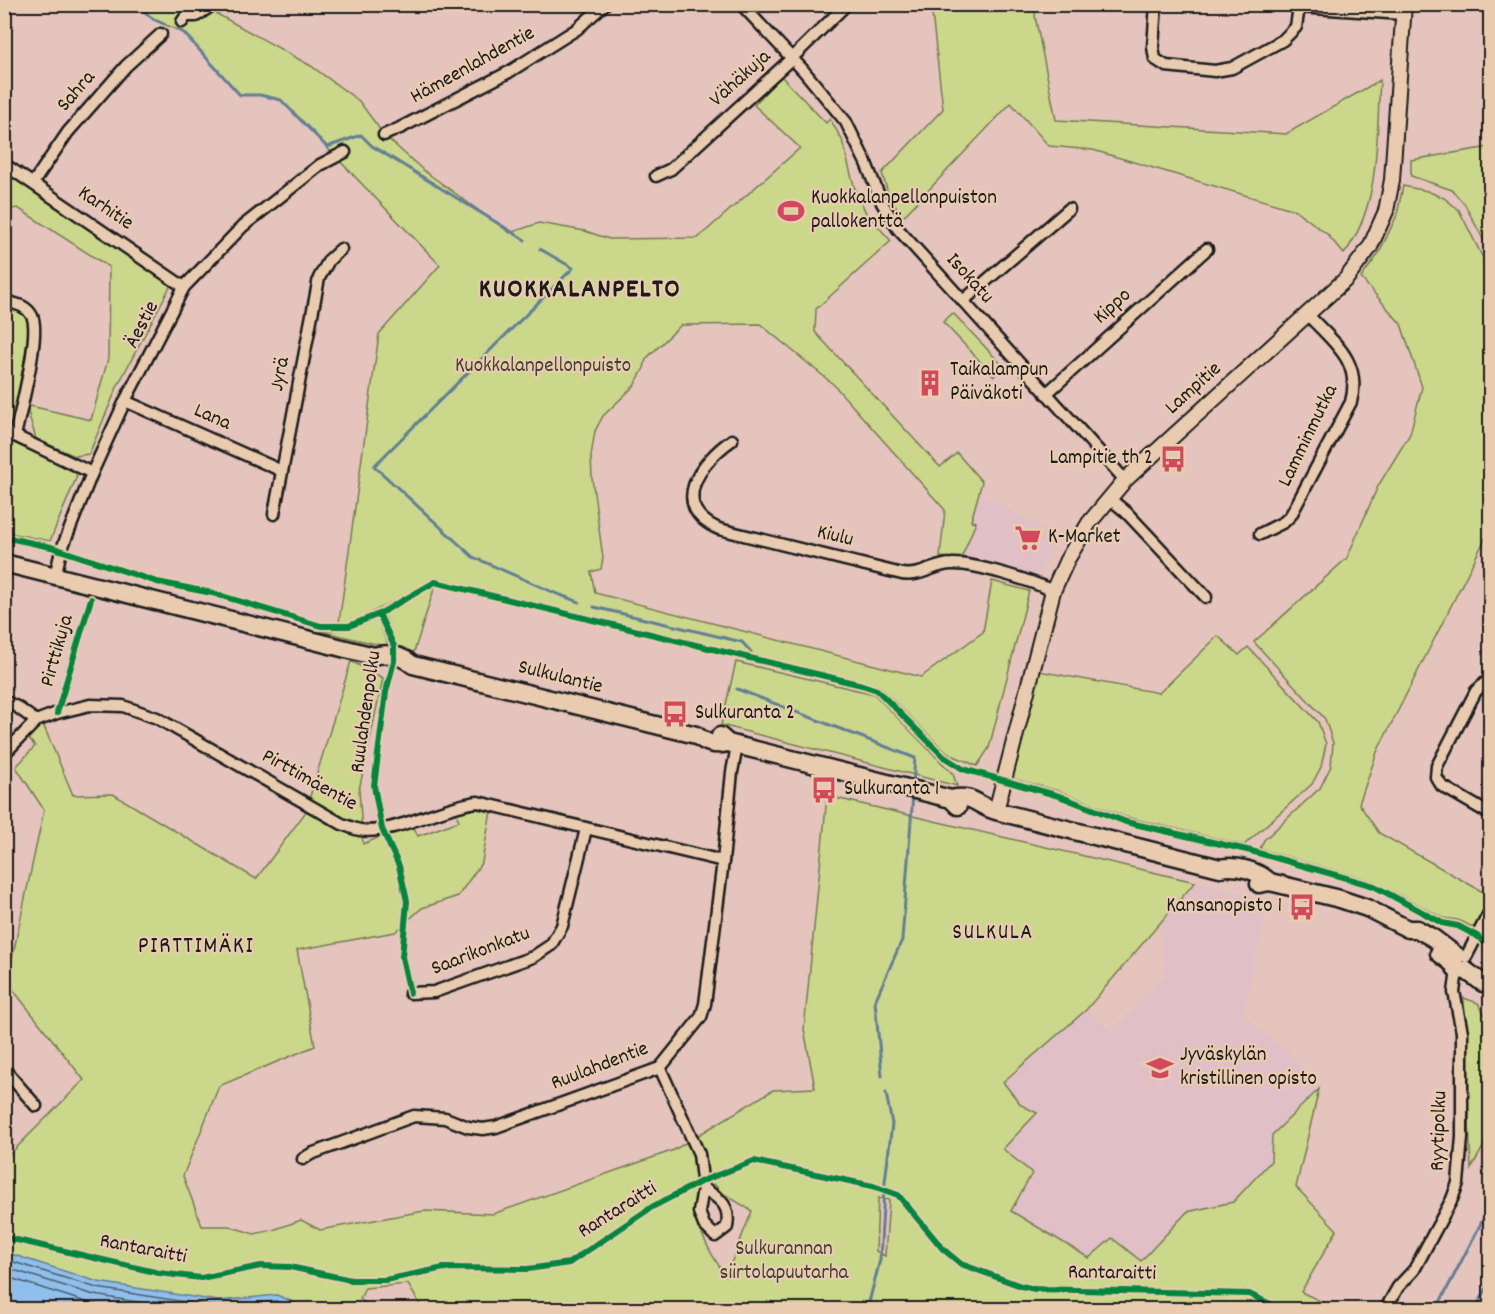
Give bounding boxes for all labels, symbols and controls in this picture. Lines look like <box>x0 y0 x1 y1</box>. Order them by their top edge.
street label: Hämeenlahdentie <box>405 19 541 113</box>
street label: Vähäkuja <box>704 42 779 115</box>
street label: Sahra <box>50 64 104 119</box>
street label: Karhitie <box>71 179 139 239</box>
place label: Kuokkalanpellonpuiston pallokenttä <box>811 184 997 238</box>
sports icon: Kuokkalanpellonpuiston pallokenttä <box>776 196 806 226</box>
street label: Isokatu <box>938 247 1000 311</box>
district label: KUOKKALANPELTO <box>479 271 681 310</box>
street label: Kippo <box>1087 282 1139 332</box>
street label: Äestie <box>118 296 168 354</box>
park label: Kuokkalanpellonpuisto <box>455 352 631 382</box>
street label: Jyrä <box>263 354 299 394</box>
street label: Lampitie <box>1159 355 1229 423</box>
place label: Taikalampun Päiväkoti <box>950 356 1048 410</box>
building icon: Taikalampun Päiväkoti <box>915 368 945 398</box>
street label: Lamminmutka <box>1271 379 1347 492</box>
street label: Lana <box>189 397 236 440</box>
place label: Lampitie th 2 <box>1050 444 1153 474</box>
bus stop icon: Lampitie th 2 <box>1158 444 1188 474</box>
street label: Kiulu <box>814 518 856 556</box>
supermarket icon: K-Market <box>1013 523 1043 553</box>
place label: K-Market <box>1048 523 1121 553</box>
street label: Pirttikuja <box>33 610 83 690</box>
street label: Ruulahdenpolku <box>344 649 390 775</box>
street label: Sulkulantie <box>514 653 606 703</box>
bus stop icon: Sulkuranta 2 <box>660 699 690 729</box>
place label: Sulkuranta 2 <box>695 699 795 729</box>
street label: Pirttimäentie <box>256 742 362 820</box>
bus stop icon: Sulkuranta 1 <box>809 775 839 805</box>
place label: Sulkuranta 1 <box>844 775 939 805</box>
place label: Kansanopisto 1 <box>1166 892 1282 922</box>
bus stop icon: Kansanopisto 1 <box>1287 892 1317 922</box>
district label: SULKULA <box>952 918 1034 949</box>
street label: Saarikonkatu <box>427 919 535 985</box>
district label: PIRTTIMÄKI <box>138 930 254 964</box>
street label: Ruulahdentie <box>547 1035 653 1099</box>
place label: Jyväskylän kristillinen opisto <box>1180 1041 1317 1095</box>
school or university icon: Jyväskylän kristillinen opisto <box>1145 1053 1175 1083</box>
street label: Ryytipolku <box>1424 1090 1456 1172</box>
street label: Rantaraitti <box>573 1175 663 1247</box>
street label: Rantaraitti <box>97 1227 189 1273</box>
park label: Sulkurannan siirtolapuutarha <box>720 1235 850 1289</box>
street label: Rantaraitti <box>1068 1258 1157 1290</box>

